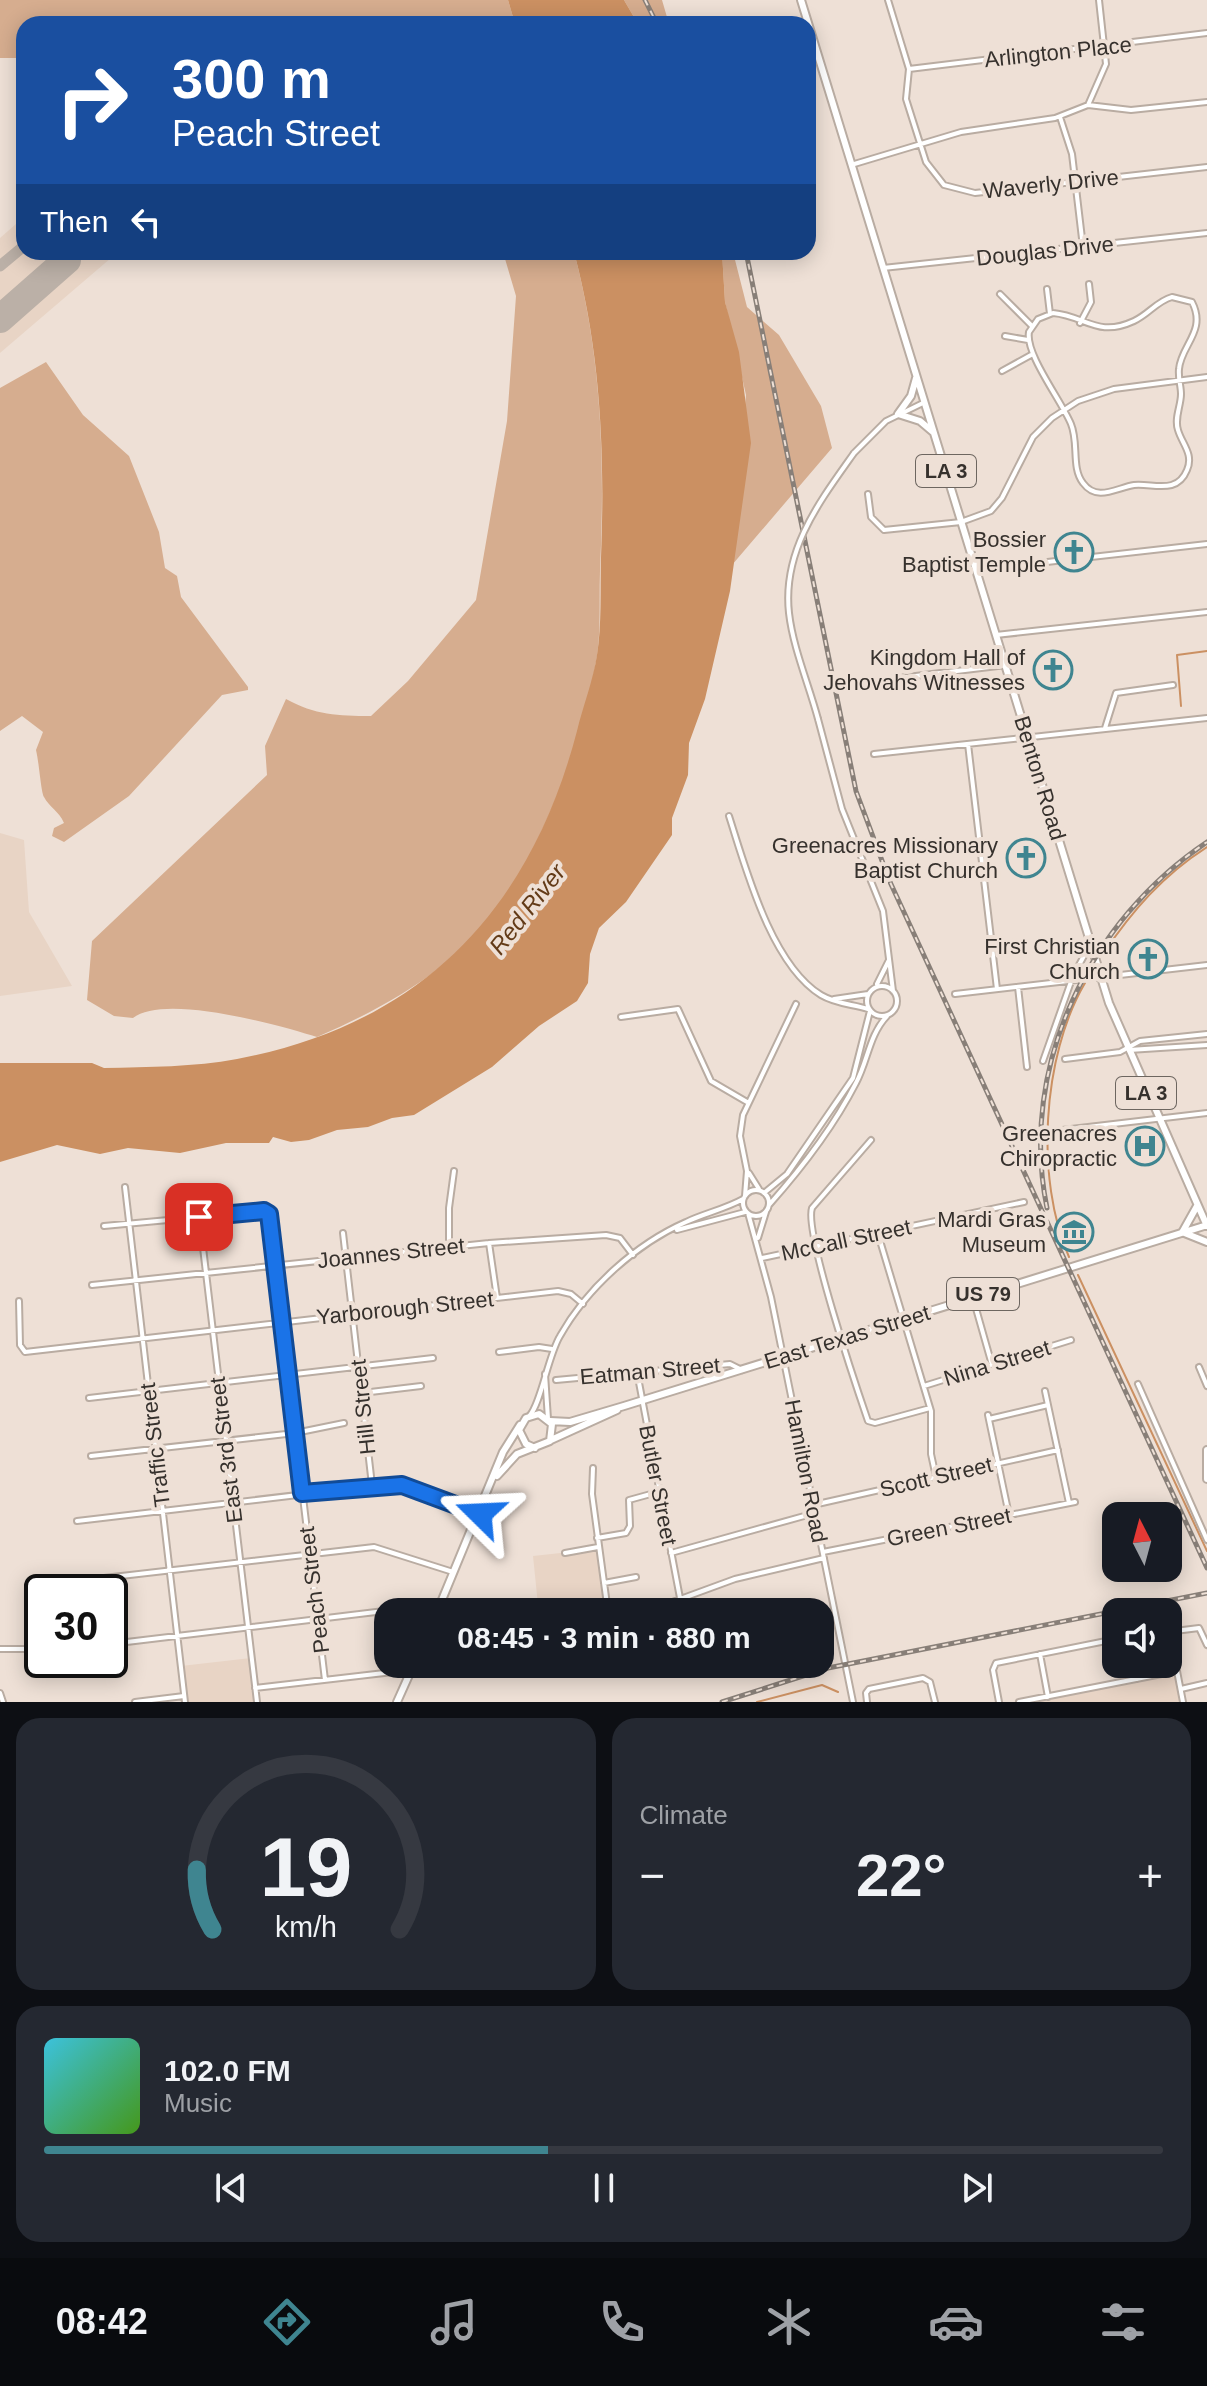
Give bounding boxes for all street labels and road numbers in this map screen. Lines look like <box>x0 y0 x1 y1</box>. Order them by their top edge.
street label: Arlington Place <box>983 32 1133 72</box>
street label: Waverly Drive <box>982 164 1120 204</box>
street label: Douglas Drive <box>975 231 1115 271</box>
road number: LA 3 <box>916 455 976 487</box>
street label: Benton Road <box>1009 713 1071 843</box>
road number: LA 3 <box>1116 1077 1176 1109</box>
street label: McCall Street <box>779 1214 913 1266</box>
street label: Joannes Street <box>316 1233 466 1273</box>
road number: US 79 <box>947 1278 1019 1310</box>
street label: Yarborough Street <box>315 1286 495 1330</box>
street label: East Texas Street <box>761 1300 933 1374</box>
street label: Nina Street <box>941 1335 1053 1391</box>
street label: Eatman Street <box>579 1352 721 1390</box>
street label: Hill Street <box>346 1358 380 1456</box>
street label: East 3rd Street <box>205 1376 247 1524</box>
street label: Traffic Street <box>135 1382 175 1508</box>
street label: Hamilton Road <box>780 1397 832 1545</box>
street label: Butler Street <box>634 1423 682 1547</box>
street label: Scott Street <box>877 1452 995 1502</box>
street label: Green Street <box>885 1503 1013 1551</box>
street label: Peach Street <box>294 1525 334 1655</box>

